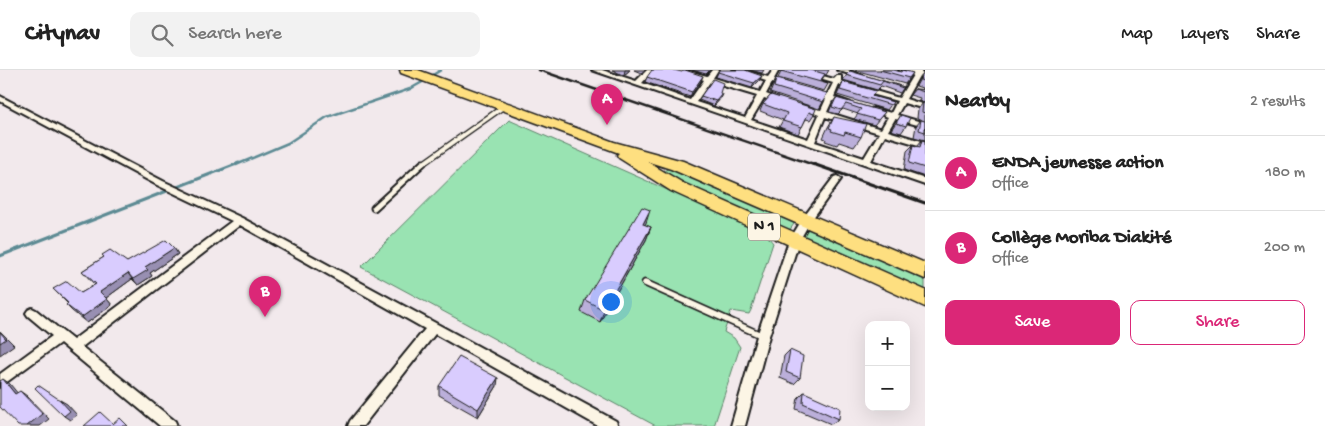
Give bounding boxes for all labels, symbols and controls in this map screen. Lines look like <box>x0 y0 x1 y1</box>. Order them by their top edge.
search box <box>130 12 480 57</box>
text: Citynav <box>25 20 100 49</box>
icon: search <box>148 21 176 49</box>
text: Search here <box>188 23 282 46</box>
text: Map <box>1121 24 1153 45</box>
text: Layers <box>1181 24 1228 45</box>
text: Share <box>1256 24 1300 45</box>
pin: A <box>591 84 623 125</box>
text: Nearby <box>945 90 1010 115</box>
text: 2 results <box>1250 93 1305 112</box>
text: ENDA jeunesse action <box>992 152 1163 175</box>
text: A <box>956 164 966 183</box>
text: 180 m <box>1266 164 1305 183</box>
text: Office <box>992 175 1029 194</box>
road number: N 1 <box>748 214 780 240</box>
text: Collège Moriba Diakité <box>992 227 1172 250</box>
text: B <box>957 239 965 258</box>
text: 200 m <box>1264 239 1305 258</box>
text: Office <box>992 250 1029 269</box>
pin: B <box>249 276 281 317</box>
your location <box>598 289 624 315</box>
button: Save <box>945 300 1120 345</box>
button: Share <box>1130 300 1305 345</box>
map controls <box>865 321 910 411</box>
button: + <box>865 321 910 366</box>
button: − <box>865 366 910 411</box>

